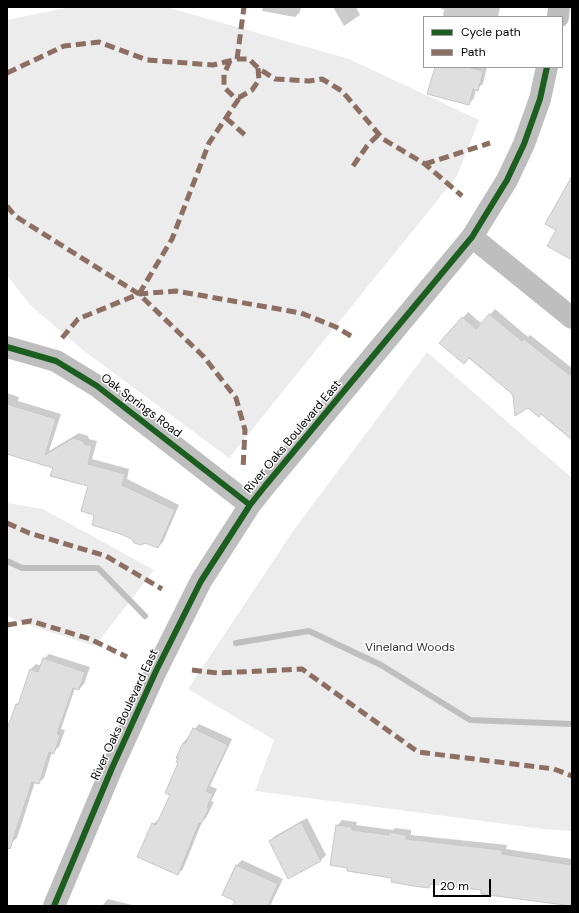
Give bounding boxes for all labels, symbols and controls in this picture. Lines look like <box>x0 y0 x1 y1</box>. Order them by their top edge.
legend <box>423 16 563 68</box>
text: Cycle path <box>461 24 521 40</box>
text: Path <box>461 44 486 60</box>
street label: Oak Springs Road <box>98 371 184 441</box>
street label: River Oaks Boulevard East <box>242 378 344 496</box>
park label: Vineland Woods <box>365 641 455 655</box>
street label: River Oaks Boulevard East <box>88 647 162 783</box>
scale bar <box>435 871 493 897</box>
text: 20 m <box>440 878 469 894</box>

